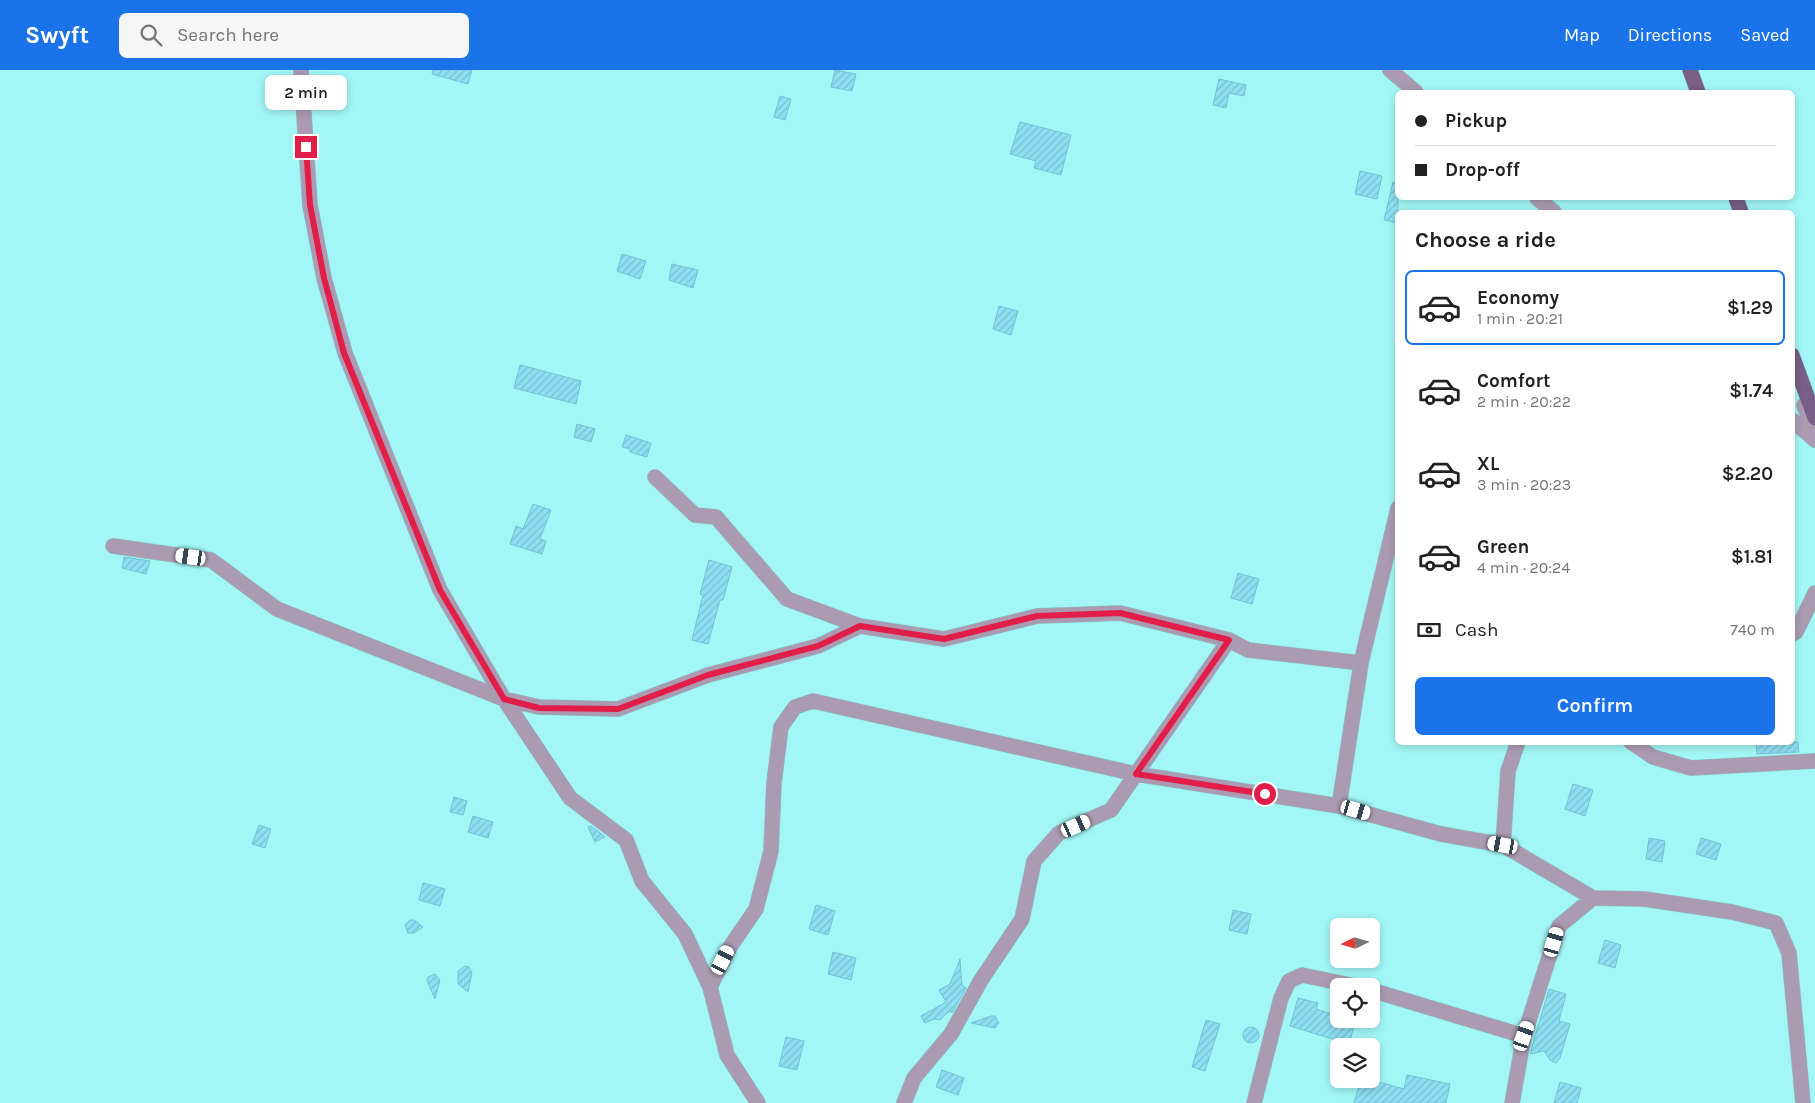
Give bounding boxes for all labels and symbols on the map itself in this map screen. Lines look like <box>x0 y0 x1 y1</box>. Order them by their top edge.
callout: 2 min <box>265 75 347 110</box>
route end <box>295 136 317 158</box>
car <box>175 547 206 567</box>
route start <box>1254 783 1276 805</box>
car <box>1339 799 1372 821</box>
car <box>1059 813 1092 839</box>
car <box>1486 835 1519 855</box>
north arrow <box>1330 918 1380 968</box>
car <box>1542 926 1565 958</box>
car <box>709 943 736 977</box>
car <box>1512 1019 1535 1053</box>

